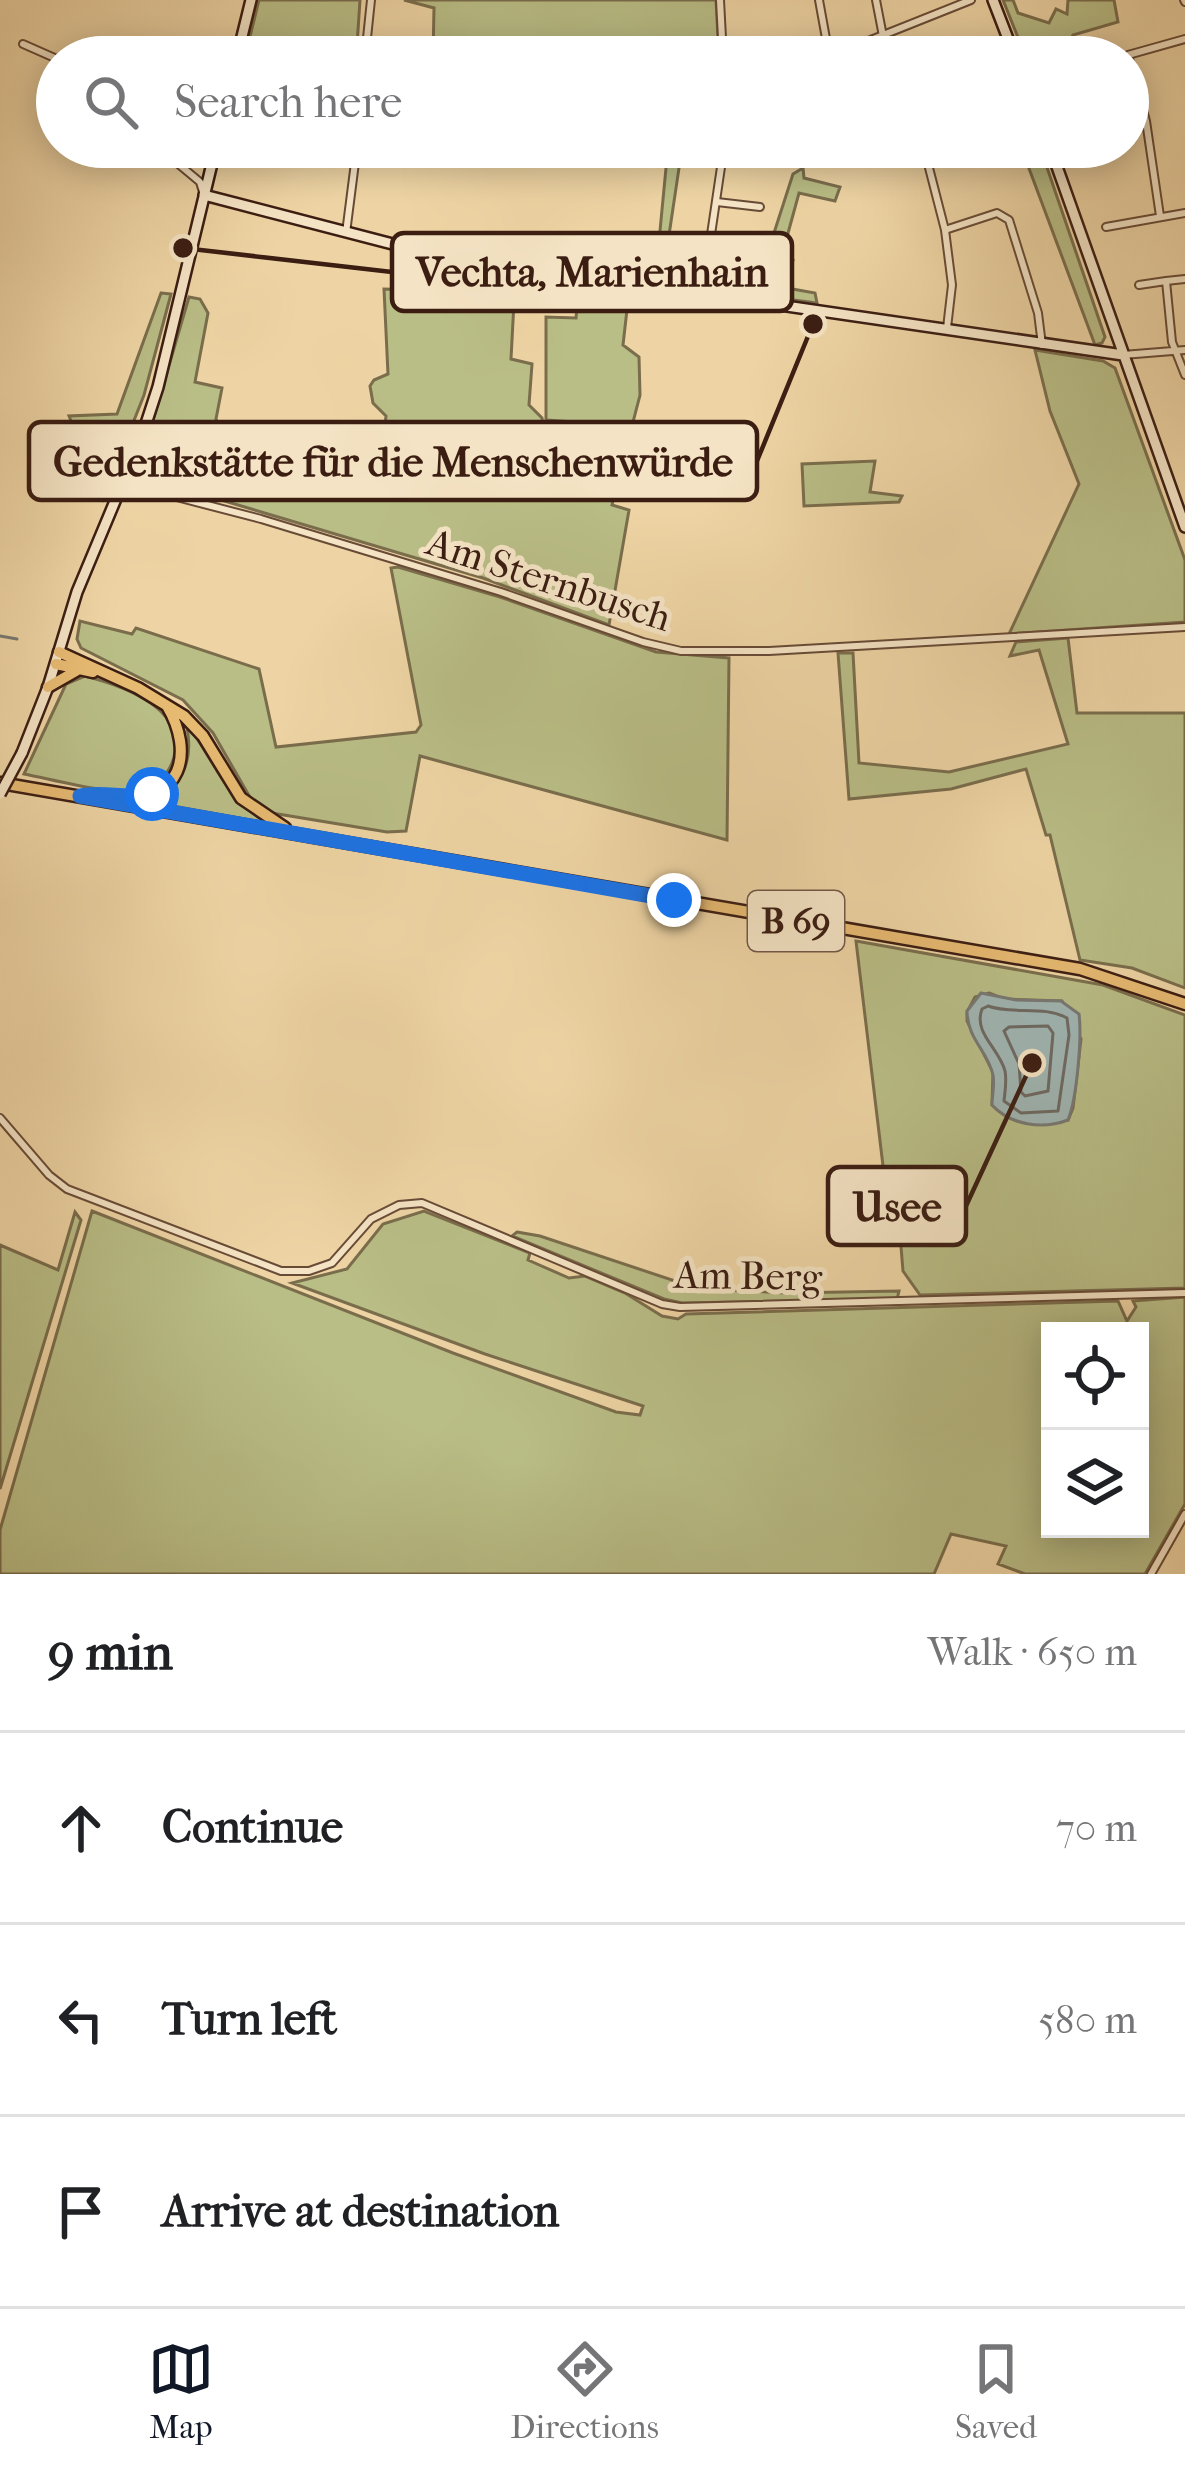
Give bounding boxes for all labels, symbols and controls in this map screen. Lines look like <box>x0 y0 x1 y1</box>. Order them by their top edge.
search box <box>36 36 1149 168</box>
icon: search <box>78 69 144 135</box>
text: Search here <box>174 76 402 129</box>
callout: Vechta, Marienhain <box>392 233 792 311</box>
text: Vechta, Marienhain <box>415 248 769 297</box>
callout: Gedenkstätte für die Menschenwürde <box>29 422 757 500</box>
text: Gedenkstätte für die Menschenwürde <box>53 438 733 487</box>
street label: Am Sternbusch <box>419 518 677 641</box>
route start <box>125 767 179 821</box>
route end <box>647 873 701 927</box>
road number: B 69 <box>748 891 844 951</box>
callout: Usee <box>828 1167 966 1245</box>
text: Usee <box>852 1183 942 1232</box>
street label: Am Berg <box>672 1252 824 1300</box>
map controls <box>1041 1322 1149 1538</box>
button: locate <box>1041 1322 1149 1430</box>
button: layers <box>1041 1430 1149 1538</box>
text: 9 min <box>48 1622 173 1682</box>
text: Walk · 650 m <box>928 1629 1137 1675</box>
icon: ahead <box>48 1795 114 1861</box>
text: Continue <box>162 1801 343 1854</box>
text: 70 m <box>1056 1805 1137 1851</box>
icon: left <box>48 1987 114 2053</box>
text: Turn left <box>162 1993 337 2046</box>
text: 580 m <box>1038 1997 1137 2043</box>
icon: arrive <box>48 2179 114 2245</box>
text: Arrive at destination <box>162 2185 559 2238</box>
tab: Map <box>148 2336 214 2447</box>
tab: Directions <box>510 2336 659 2447</box>
tab: Saved <box>955 2336 1037 2447</box>

